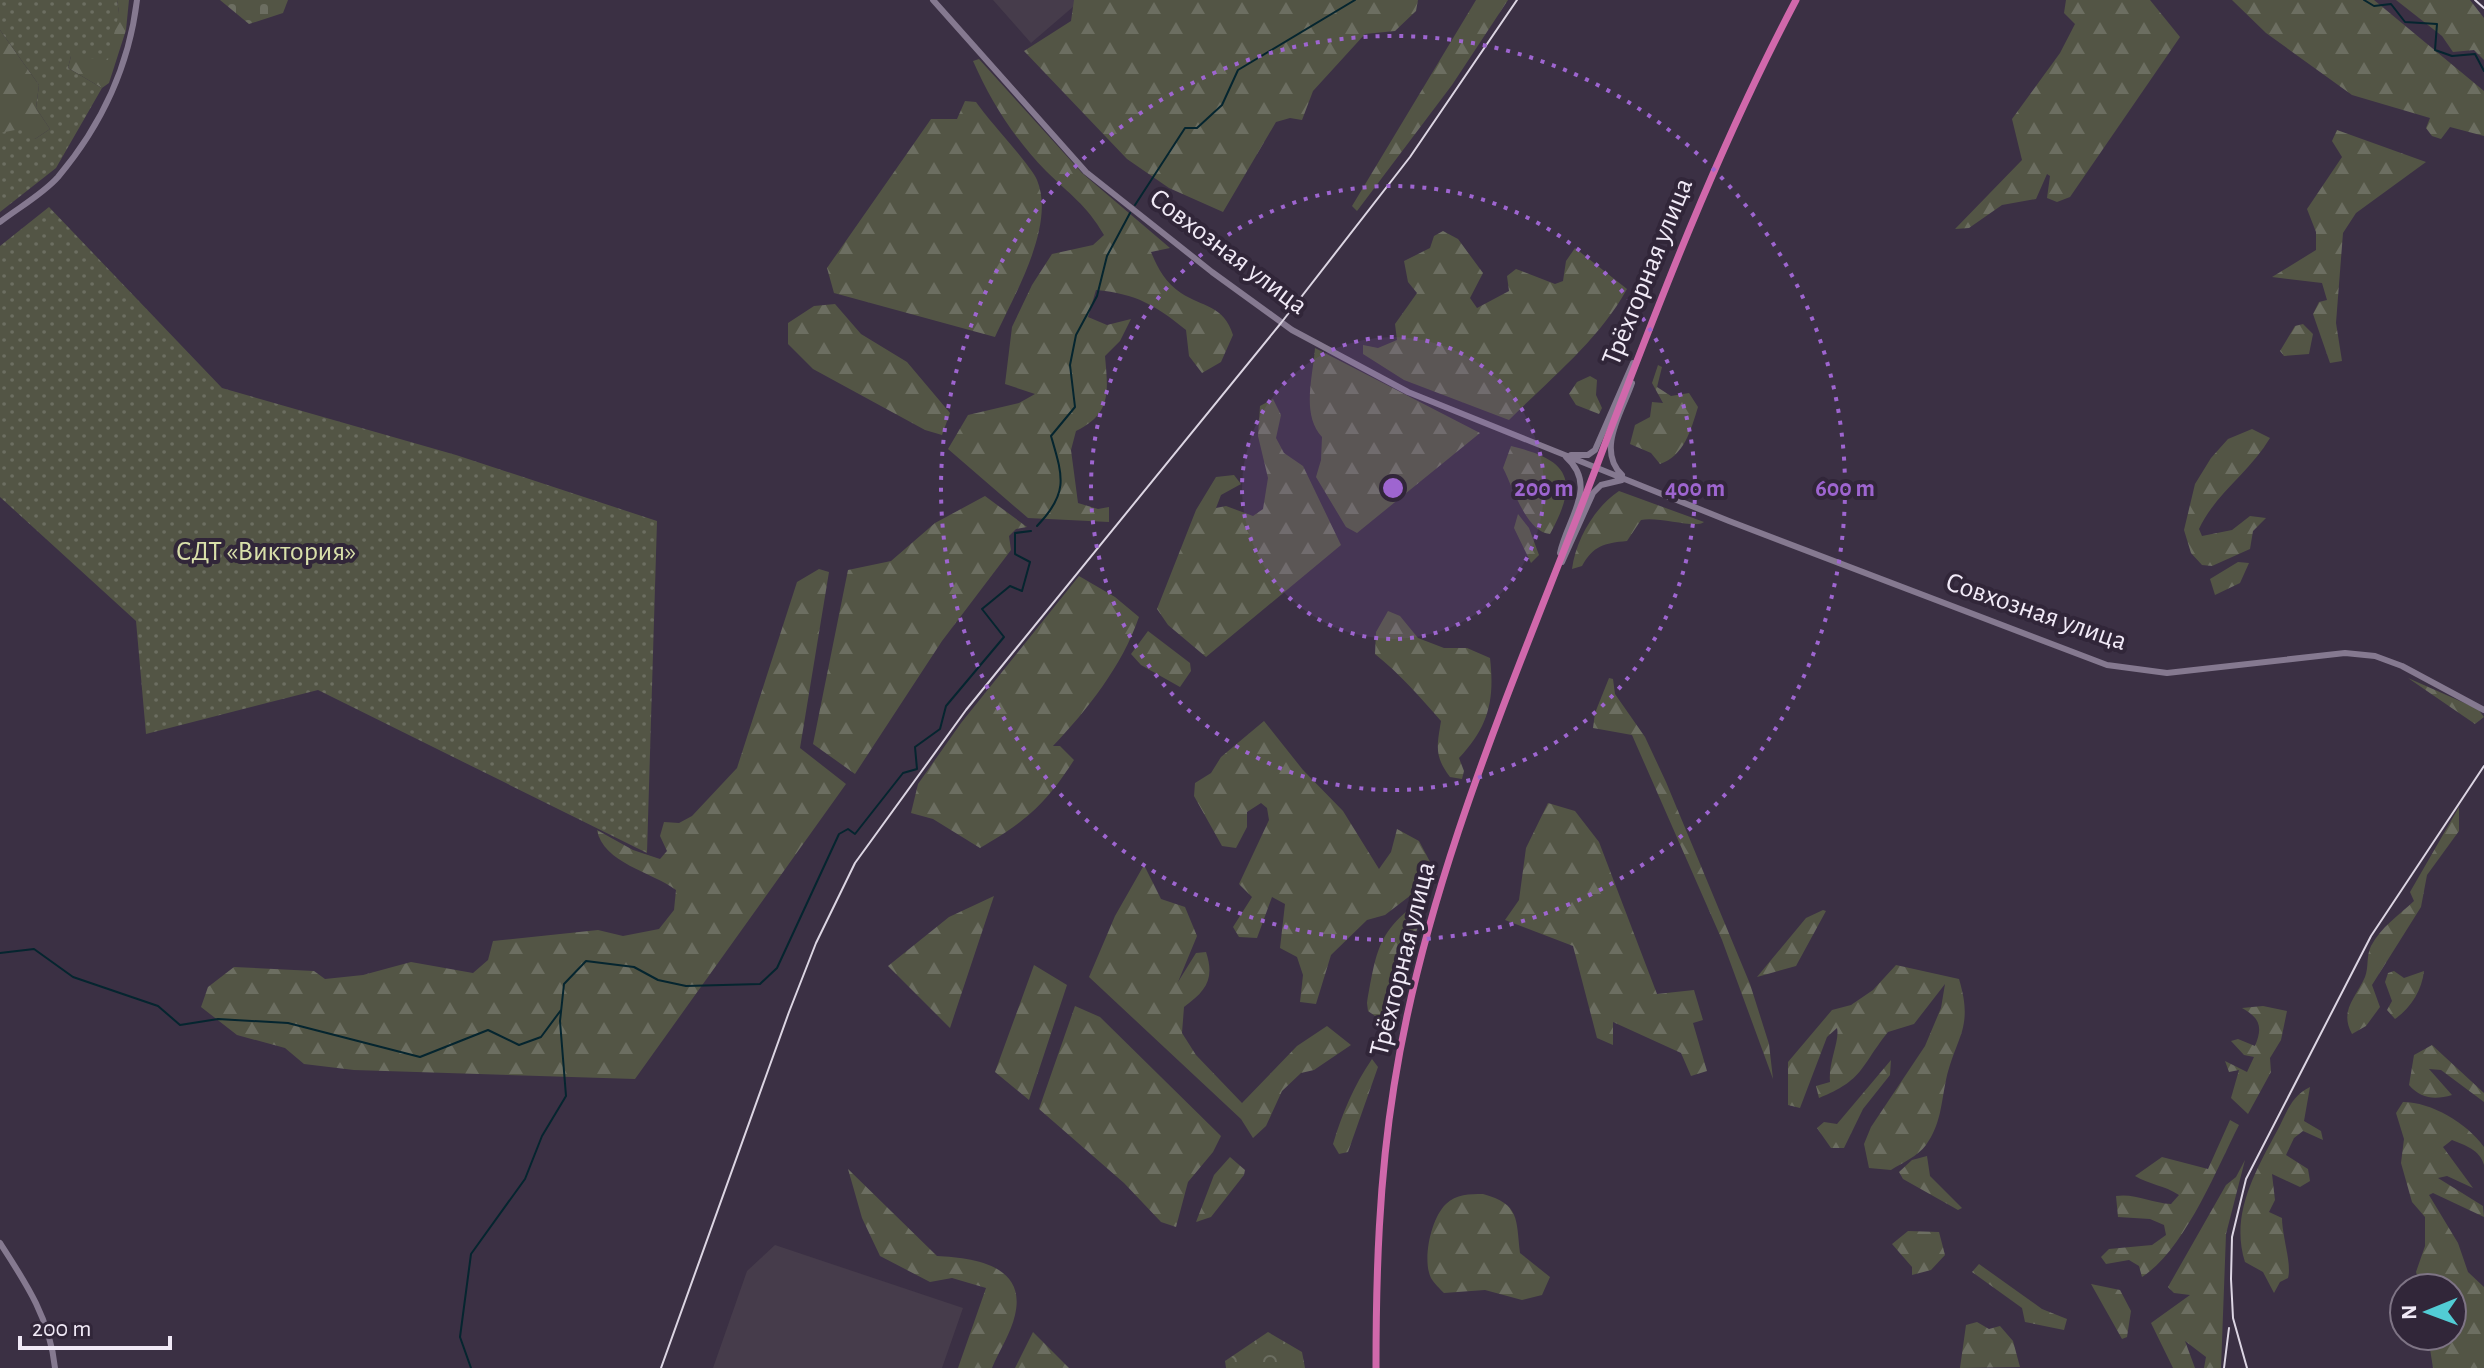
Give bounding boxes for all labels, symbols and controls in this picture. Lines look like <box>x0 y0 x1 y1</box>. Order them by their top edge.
street label: Трёхгорная улица <box>1598 174 1698 370</box>
street label: Совхозная улица <box>1144 184 1312 320</box>
centre of rings <box>1379 474 1407 502</box>
text: 200 m <box>1514 477 1574 501</box>
text: 400 m <box>1665 477 1725 501</box>
text: 600 m <box>1815 477 1875 501</box>
park label: СДТ «Виктория» <box>176 538 356 566</box>
street label: Совхозная улица <box>1942 568 2130 656</box>
street label: Трёхгорная улица <box>1365 859 1441 1059</box>
north arrow <box>2388 1272 2468 1352</box>
scale bar <box>20 1300 170 1350</box>
text: N <box>2398 1304 2420 1320</box>
text: 200 m <box>32 1317 91 1341</box>

